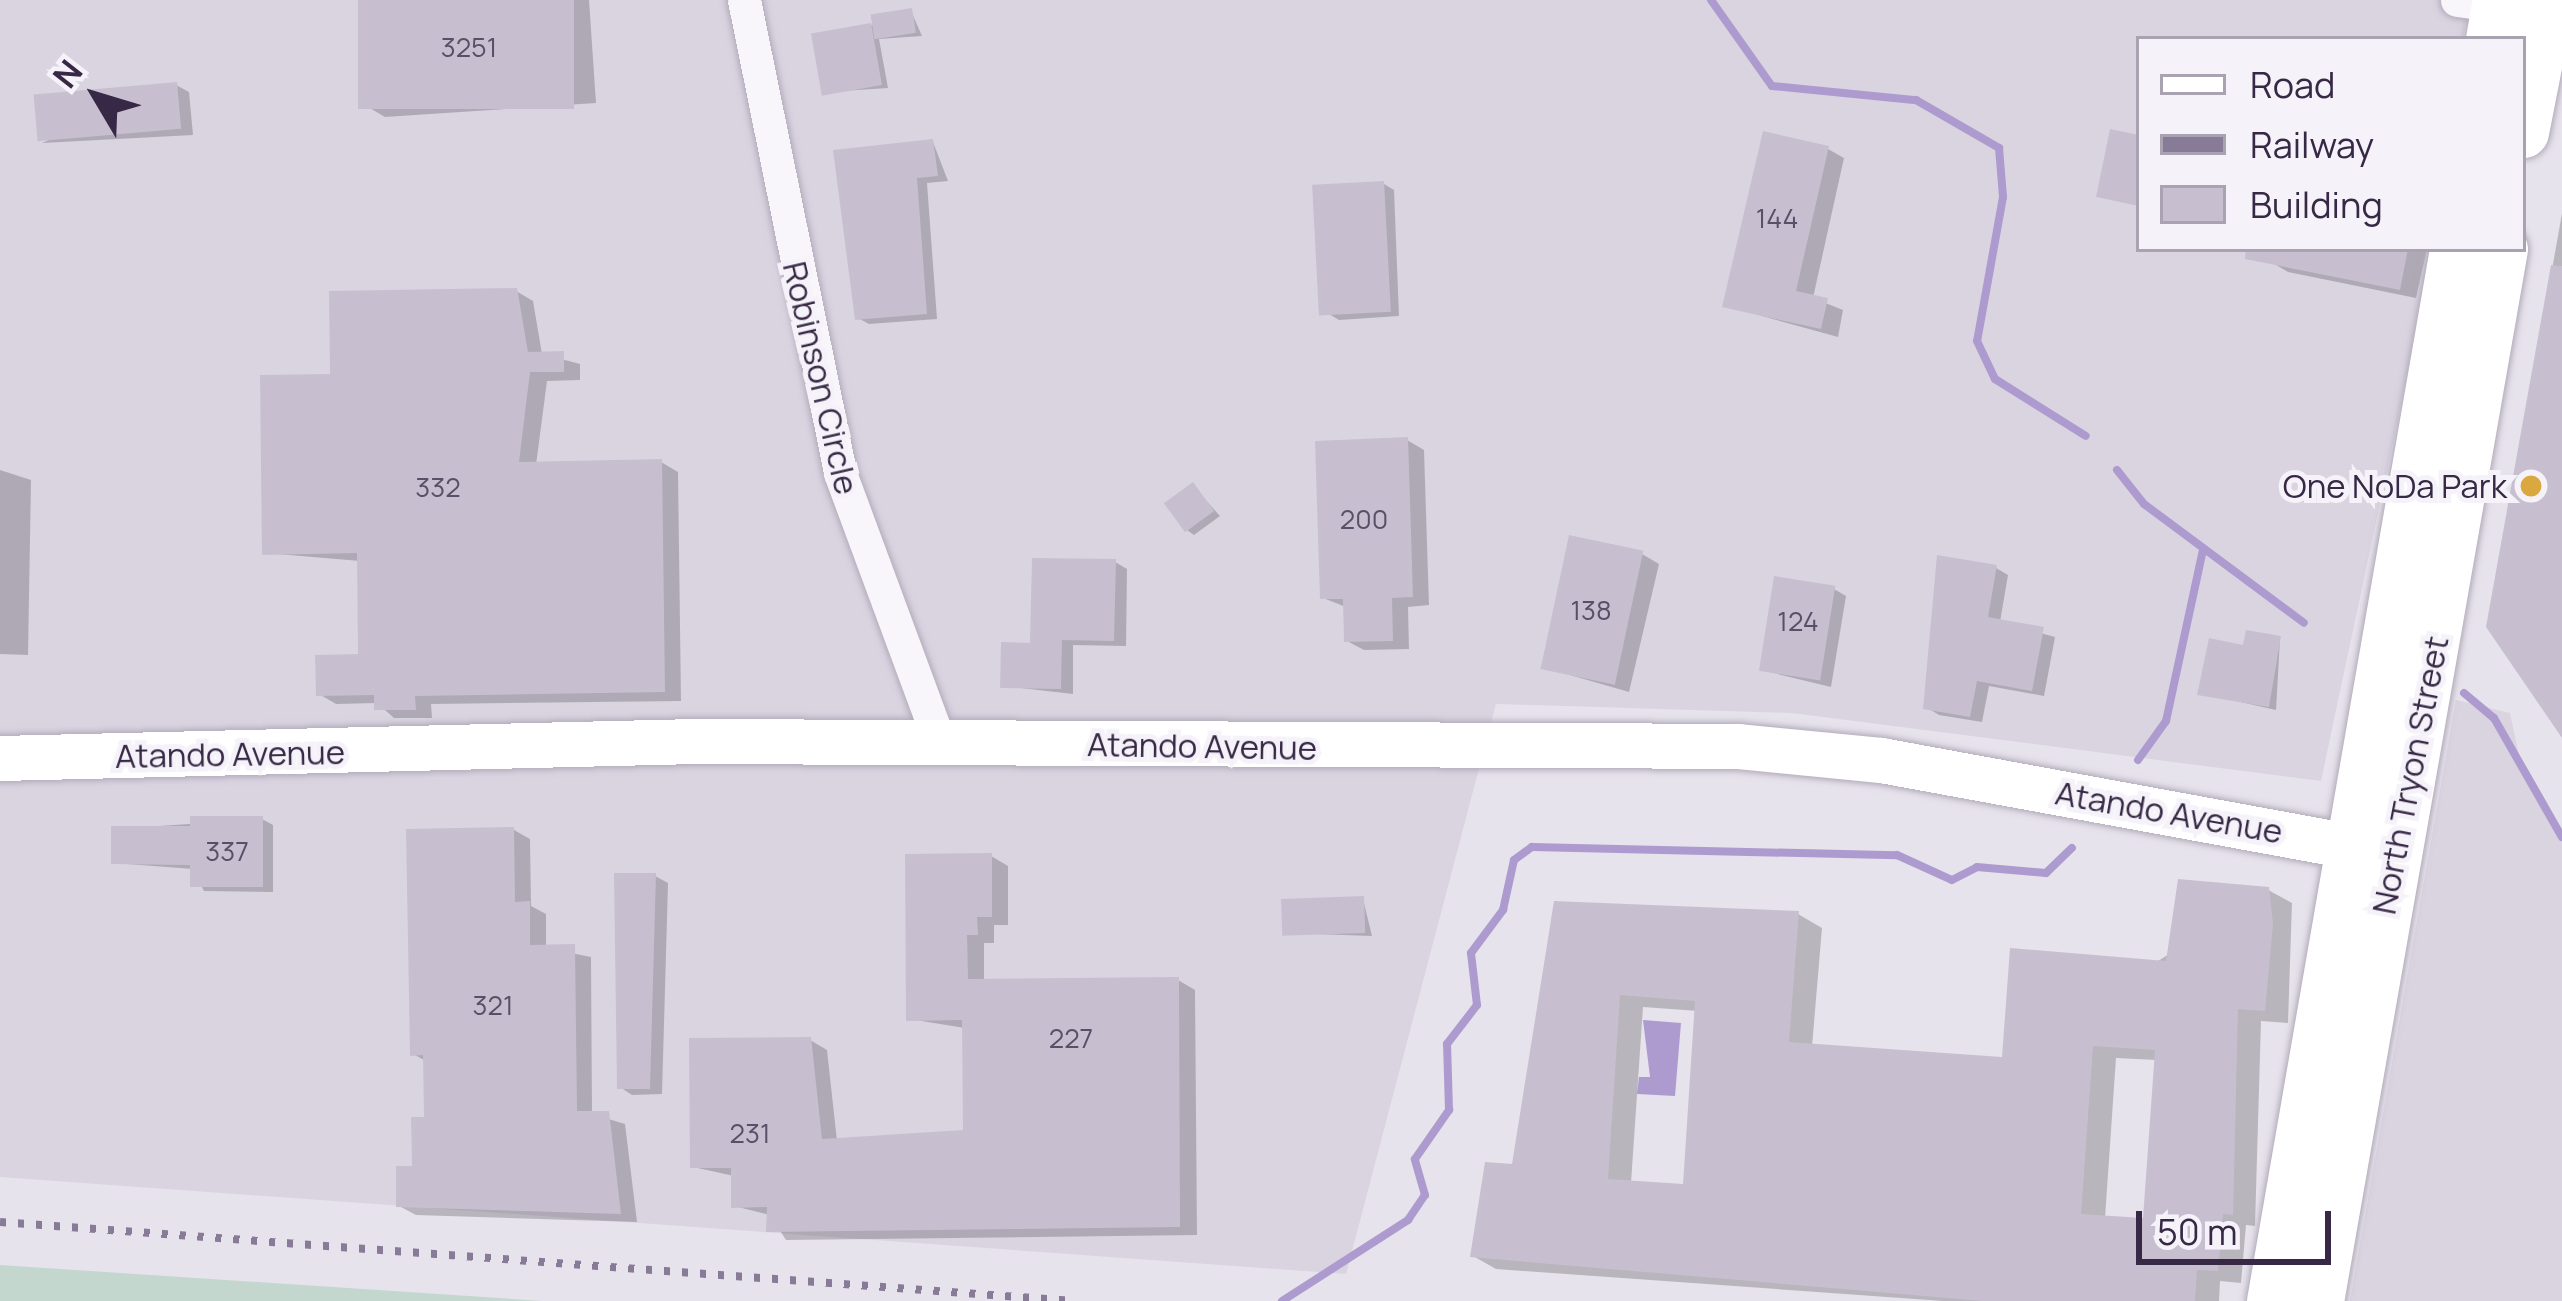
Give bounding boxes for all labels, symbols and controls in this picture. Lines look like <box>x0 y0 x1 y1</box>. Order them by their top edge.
house number: 3251 <box>441 31 497 63</box>
north arrow <box>36 36 156 156</box>
legend <box>2136 36 2526 252</box>
text: N <box>42 50 92 97</box>
text: Road <box>2250 60 2335 109</box>
text: Railway <box>2250 120 2374 169</box>
text: Building <box>2250 180 2383 229</box>
house number: 144 <box>1756 202 1798 234</box>
street label: Robinson Circle <box>775 258 867 498</box>
place label: One NoDa Park <box>2283 466 2507 506</box>
house number: 332 <box>415 471 461 503</box>
marker: One NoDa Park <box>2518 473 2544 499</box>
house number: 200 <box>1340 503 1388 535</box>
house number: 138 <box>1570 594 1612 626</box>
house number: 124 <box>1777 605 1819 637</box>
street label: North Tryon Street <box>2364 633 2456 917</box>
street label: Atando Avenue <box>1087 724 1317 768</box>
street label: Atando Avenue <box>115 732 345 776</box>
street label: Atando Avenue <box>2052 773 2286 851</box>
house number: 337 <box>205 835 249 867</box>
house number: 321 <box>473 989 513 1021</box>
house number: 227 <box>1049 1022 1093 1054</box>
house number: 231 <box>730 1117 770 1149</box>
scale bar <box>2142 1187 2337 1261</box>
text: 50 m <box>2157 1207 2237 1256</box>

